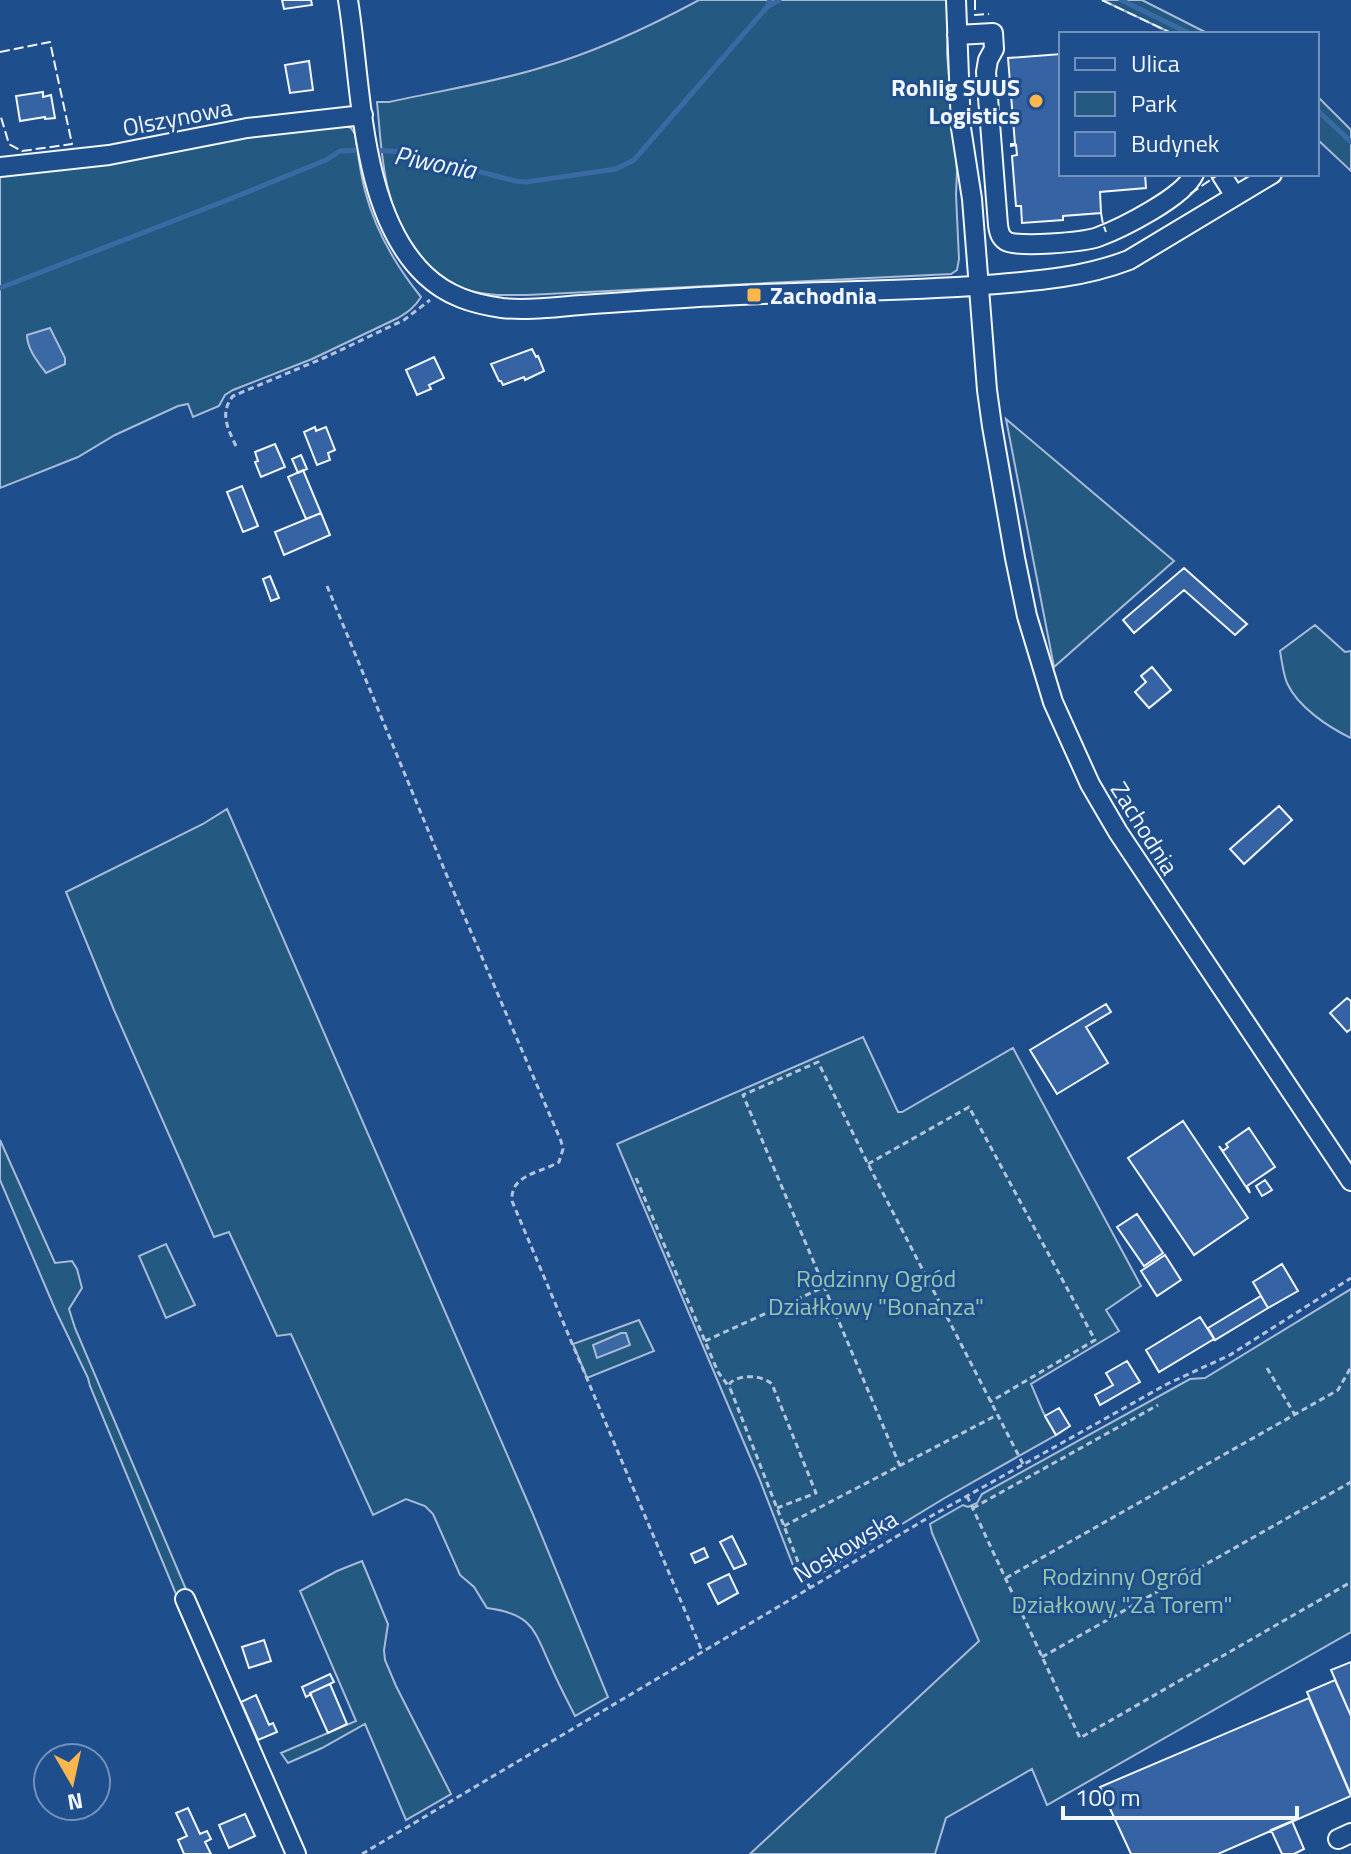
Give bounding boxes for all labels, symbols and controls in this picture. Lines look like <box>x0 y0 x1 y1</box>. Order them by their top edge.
legend <box>1059 32 1319 176</box>
text: Ulica <box>1131 45 1180 81</box>
place label: Rohlig SUUS Logistics <box>891 69 1020 133</box>
text: Park <box>1131 85 1177 121</box>
street label: Olszynowa <box>119 89 235 145</box>
marker: Rohlig SUUS Logistics <box>1027 92 1045 110</box>
text: Budynek <box>1131 125 1220 161</box>
water label: Piwonia <box>391 135 481 189</box>
place label: Zachodnia <box>770 277 877 313</box>
marker: Zachodnia <box>745 286 763 304</box>
street label: Zachodnia <box>1102 774 1188 882</box>
park label: Rodzinny Ogród Działkowy "Bonanza" <box>768 1260 984 1324</box>
street label: Noskowska <box>786 1501 904 1591</box>
park label: Rodzinny Ogród Działkowy "Za Torem" <box>1011 1558 1233 1622</box>
north arrow <box>32 1742 112 1822</box>
scale bar <box>1063 1770 1297 1820</box>
text: 100 m <box>1075 1779 1141 1815</box>
text: N <box>65 1784 85 1820</box>

